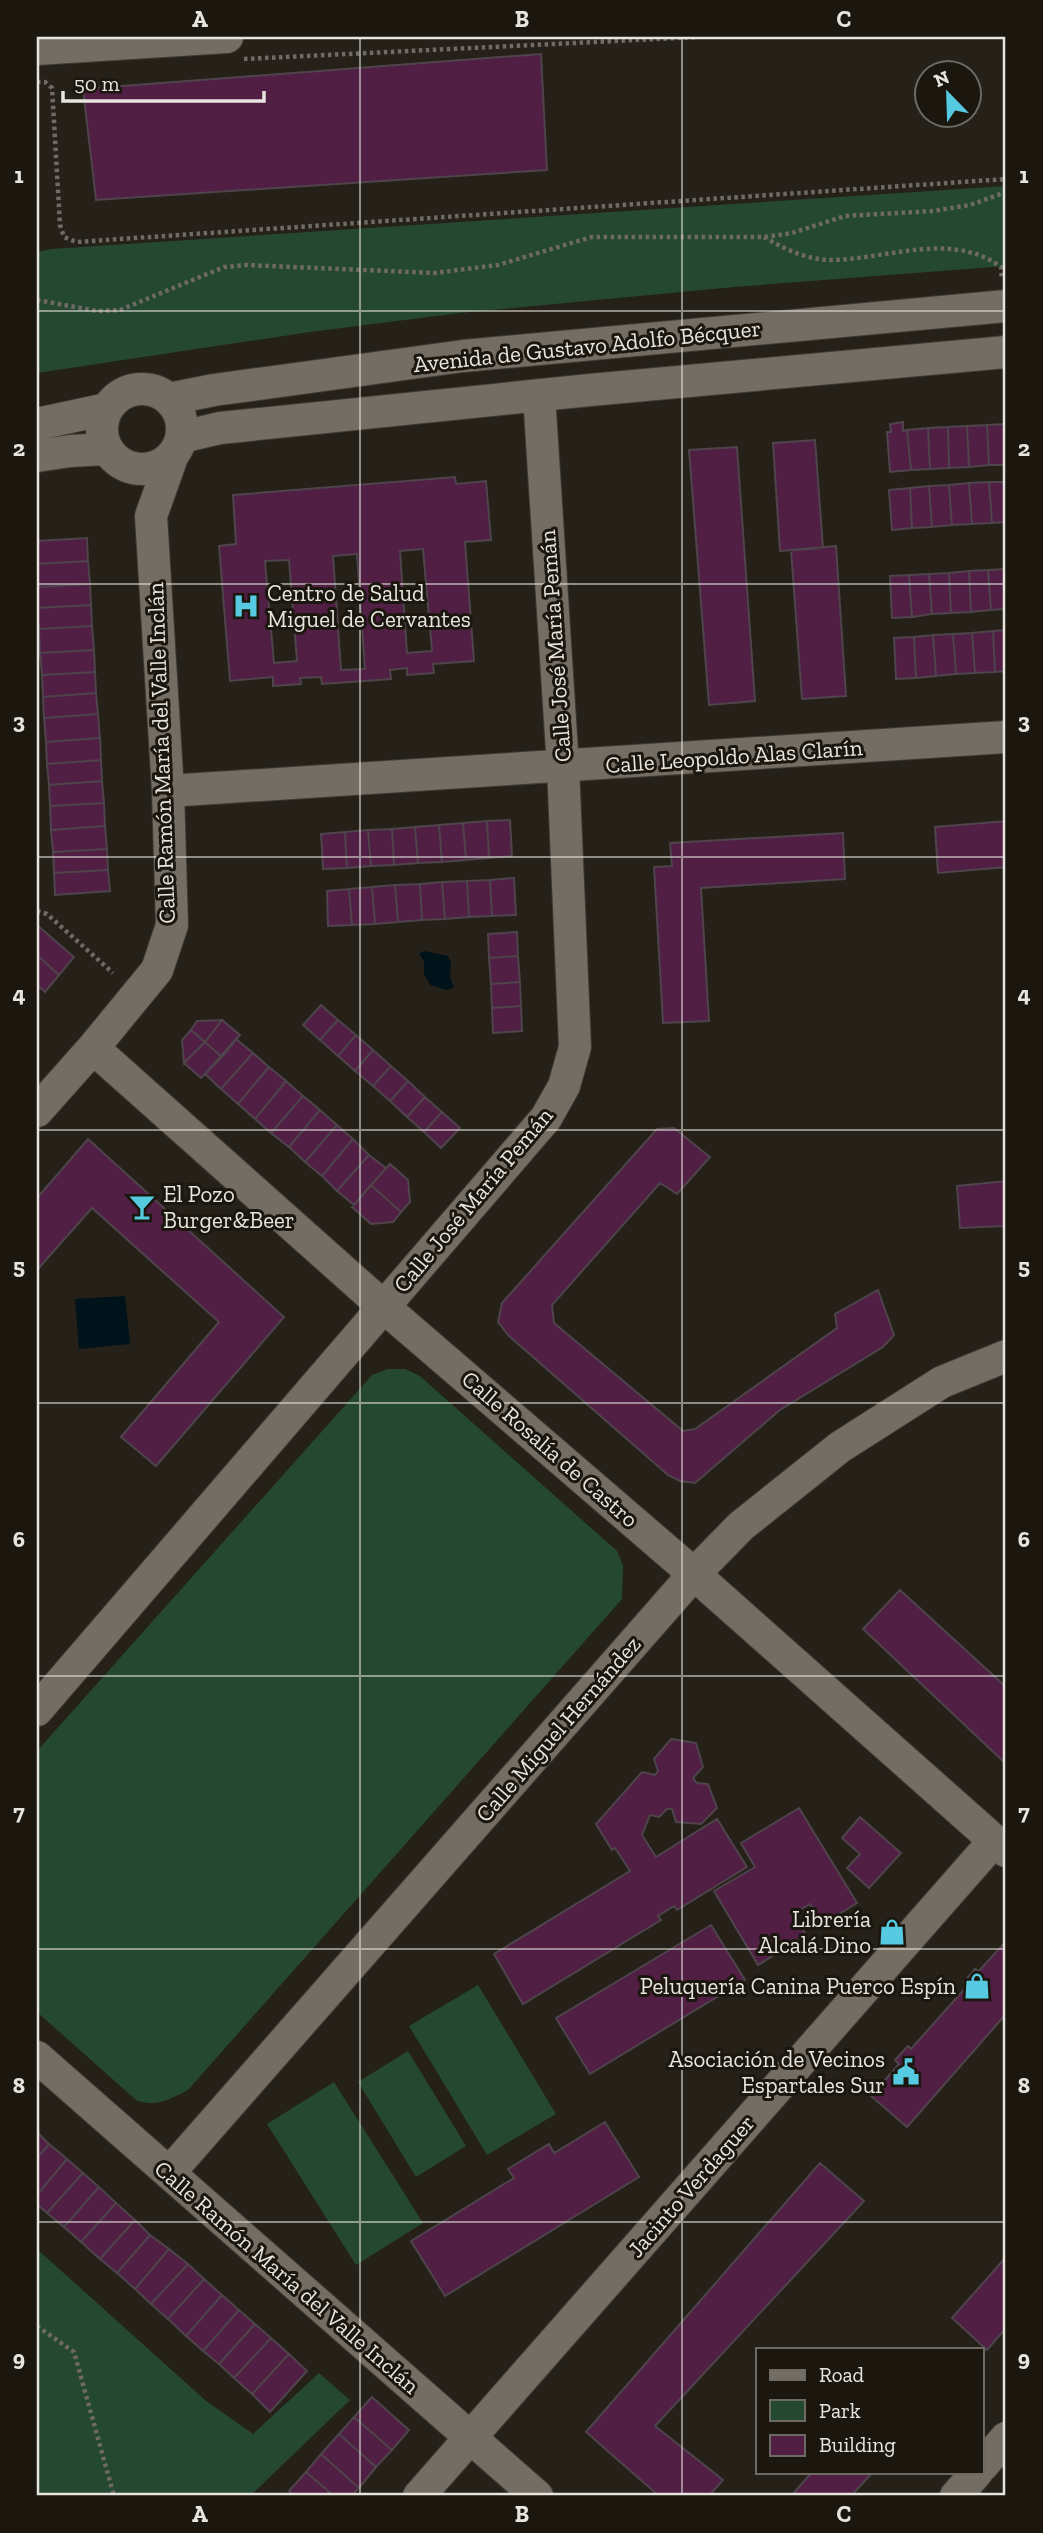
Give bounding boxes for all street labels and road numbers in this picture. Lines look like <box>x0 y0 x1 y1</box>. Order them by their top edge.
street label: Avenida de Gustavo Adolfo Bécquer <box>412 314 762 378</box>
street label: Calle José María Pemán <box>533 529 577 763</box>
street label: Calle Ramón María del Valle Inclán <box>141 582 181 924</box>
street label: Calle Leopoldo Alas Clarín <box>604 733 864 779</box>
street label: Calle José María Pemán <box>387 1102 559 1298</box>
street label: Calle Rosalía de Castro <box>456 1365 644 1533</box>
street label: Calle Miguel Hernández <box>470 1630 647 1828</box>
street label: Jacinto Verdaguer <box>622 2109 760 2263</box>
street label: Calle Ramón María del Valle Inclán <box>149 2154 425 2400</box>

